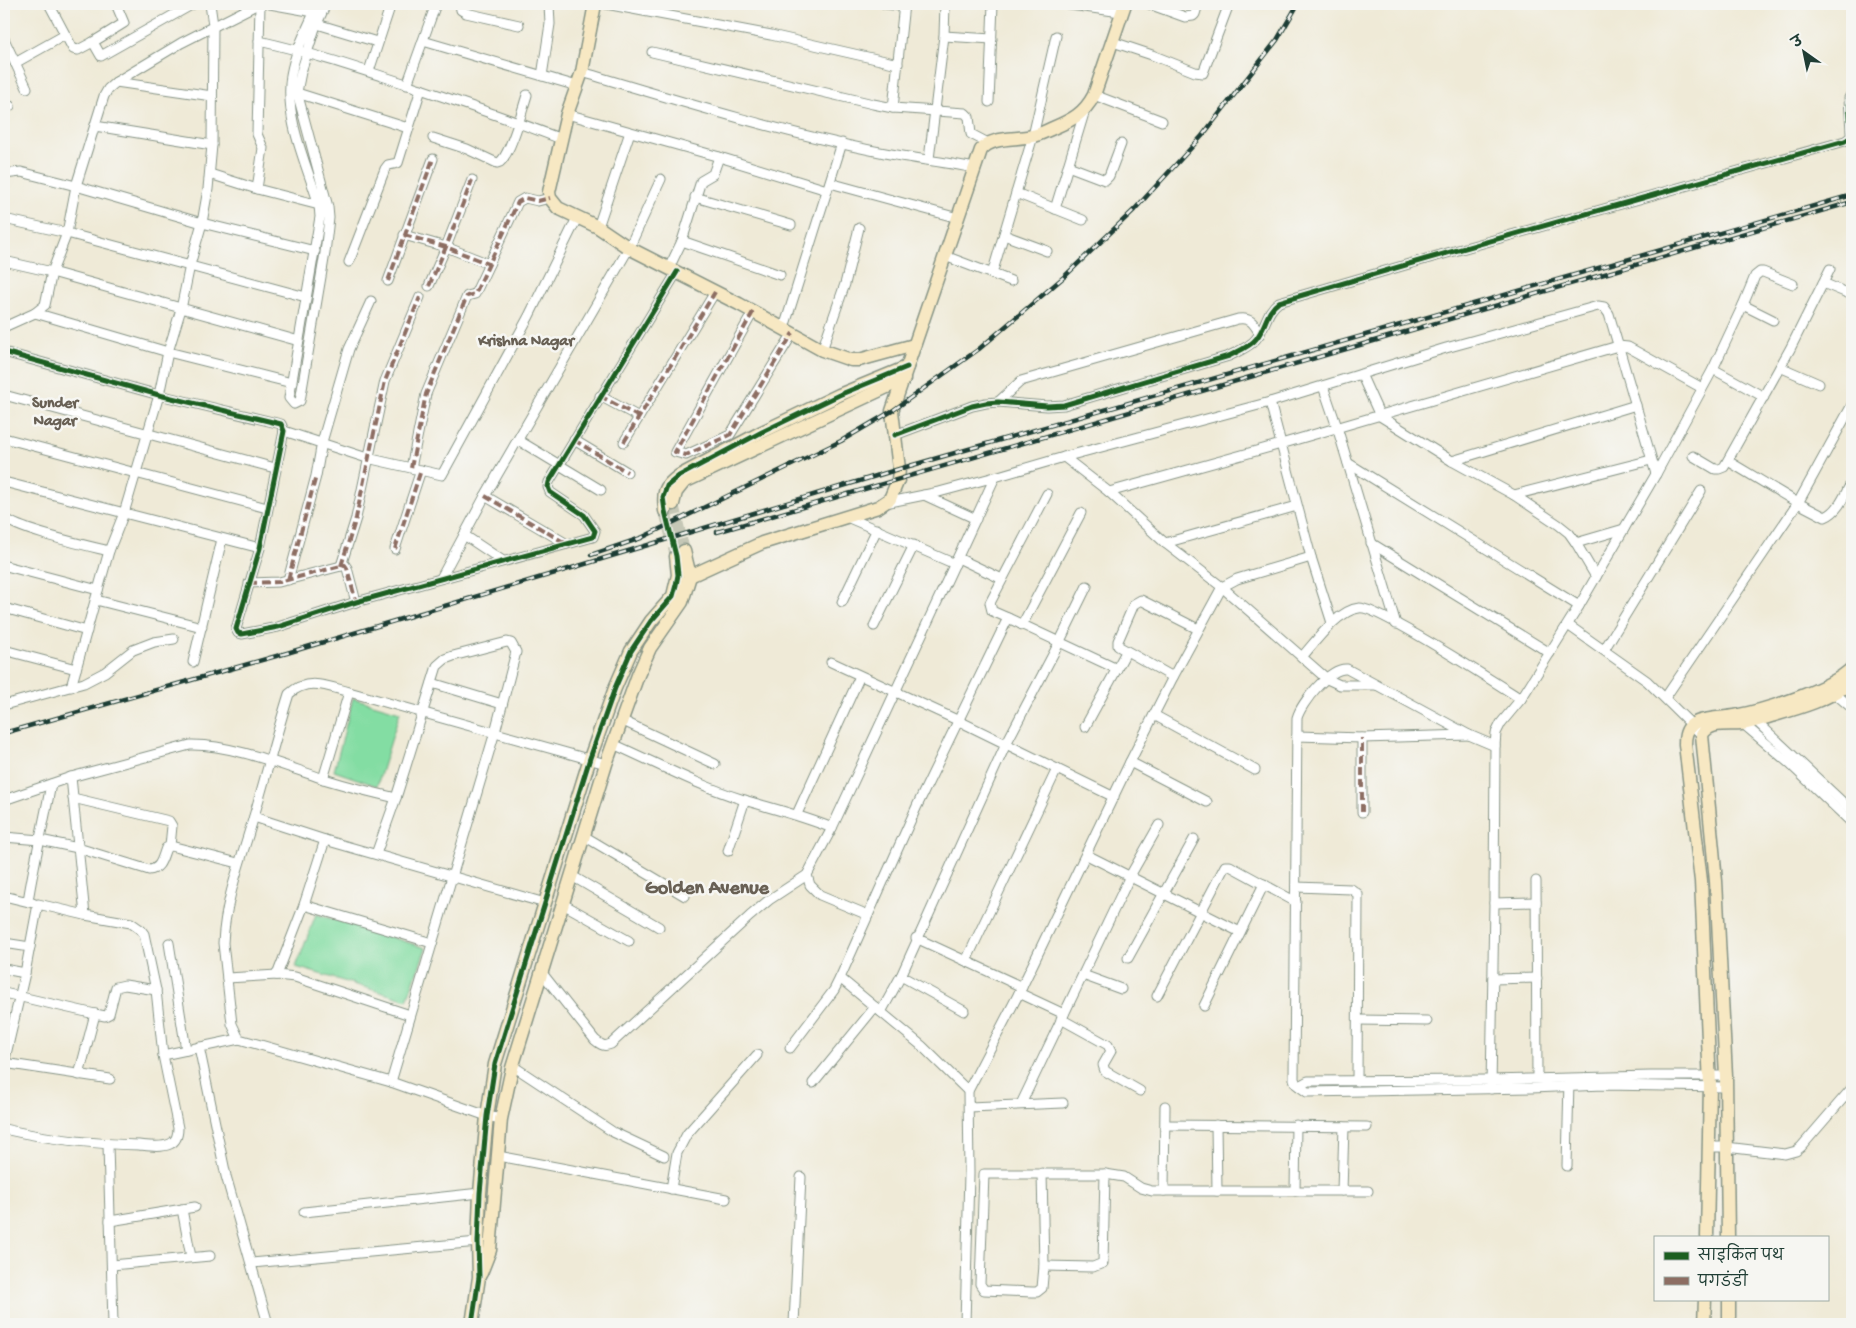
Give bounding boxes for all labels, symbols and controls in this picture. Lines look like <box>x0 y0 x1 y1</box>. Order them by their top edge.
north arrow <box>1778 28 1828 78</box>
text: उ <box>1788 33 1808 54</box>
district label: Krishna Nagar <box>477 333 576 352</box>
district label: Sunder Nagar <box>32 395 80 432</box>
district label: Golden Avenue <box>645 878 770 901</box>
legend <box>1654 1236 1828 1300</box>
text: साइकिल पथ <box>1697 1243 1785 1266</box>
text: पगडंडी <box>1697 1269 1748 1292</box>

